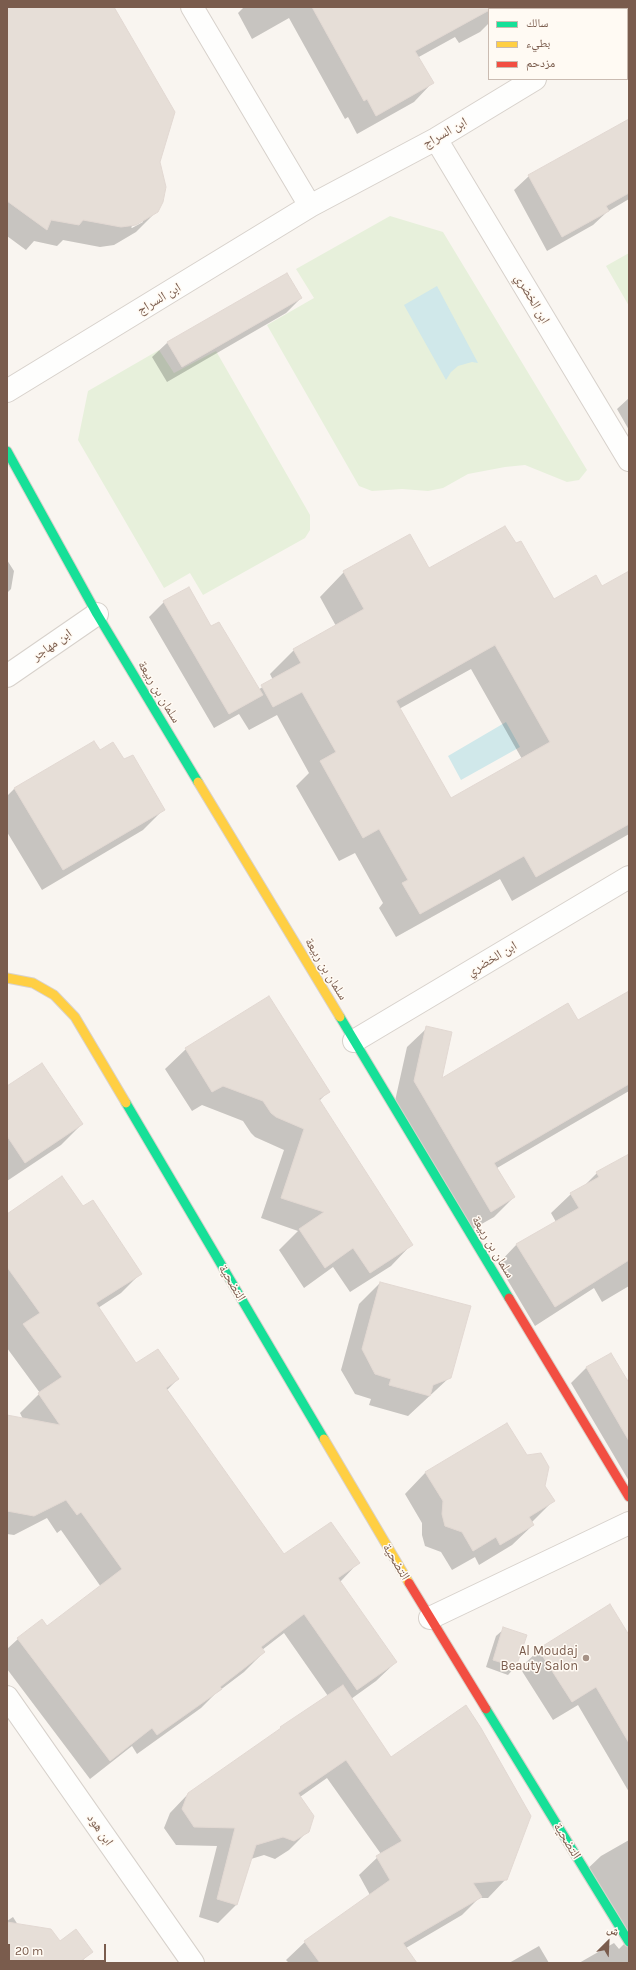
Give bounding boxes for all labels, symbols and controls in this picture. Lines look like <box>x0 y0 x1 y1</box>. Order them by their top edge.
legend <box>488 8 628 80</box>
text: سالك <box>526 16 548 30</box>
text: بطيء <box>526 36 550 50</box>
text: مزدحم <box>526 56 555 70</box>
street label: ابن السراج <box>420 114 470 152</box>
street label: ابن الخضري <box>511 271 553 327</box>
street label: ابن السراج <box>134 280 184 318</box>
street label: ابن مهاجر <box>29 626 75 664</box>
street label: سلمان بن ربيعة <box>134 658 184 726</box>
street label: سلمان بن ربيعة <box>301 935 351 1003</box>
street label: ابن الخضري <box>464 938 520 980</box>
street label: سلمان بن ربيعة <box>468 1213 518 1281</box>
street label: التضحية <box>215 1262 249 1304</box>
street label: التضحية <box>379 1541 413 1583</box>
place label: Al Moudaj Beauty Salon <box>501 1643 578 1674</box>
marker: Al Moudaj Beauty Salon <box>581 1653 591 1663</box>
street label: ابن هود <box>83 1811 117 1849</box>
street label: التضحية <box>550 1820 584 1862</box>
north arrow <box>588 1922 628 1962</box>
text: ش <box>605 1922 621 1939</box>
scale bar <box>10 1936 108 1962</box>
text: 20 m <box>15 1944 43 1958</box>

